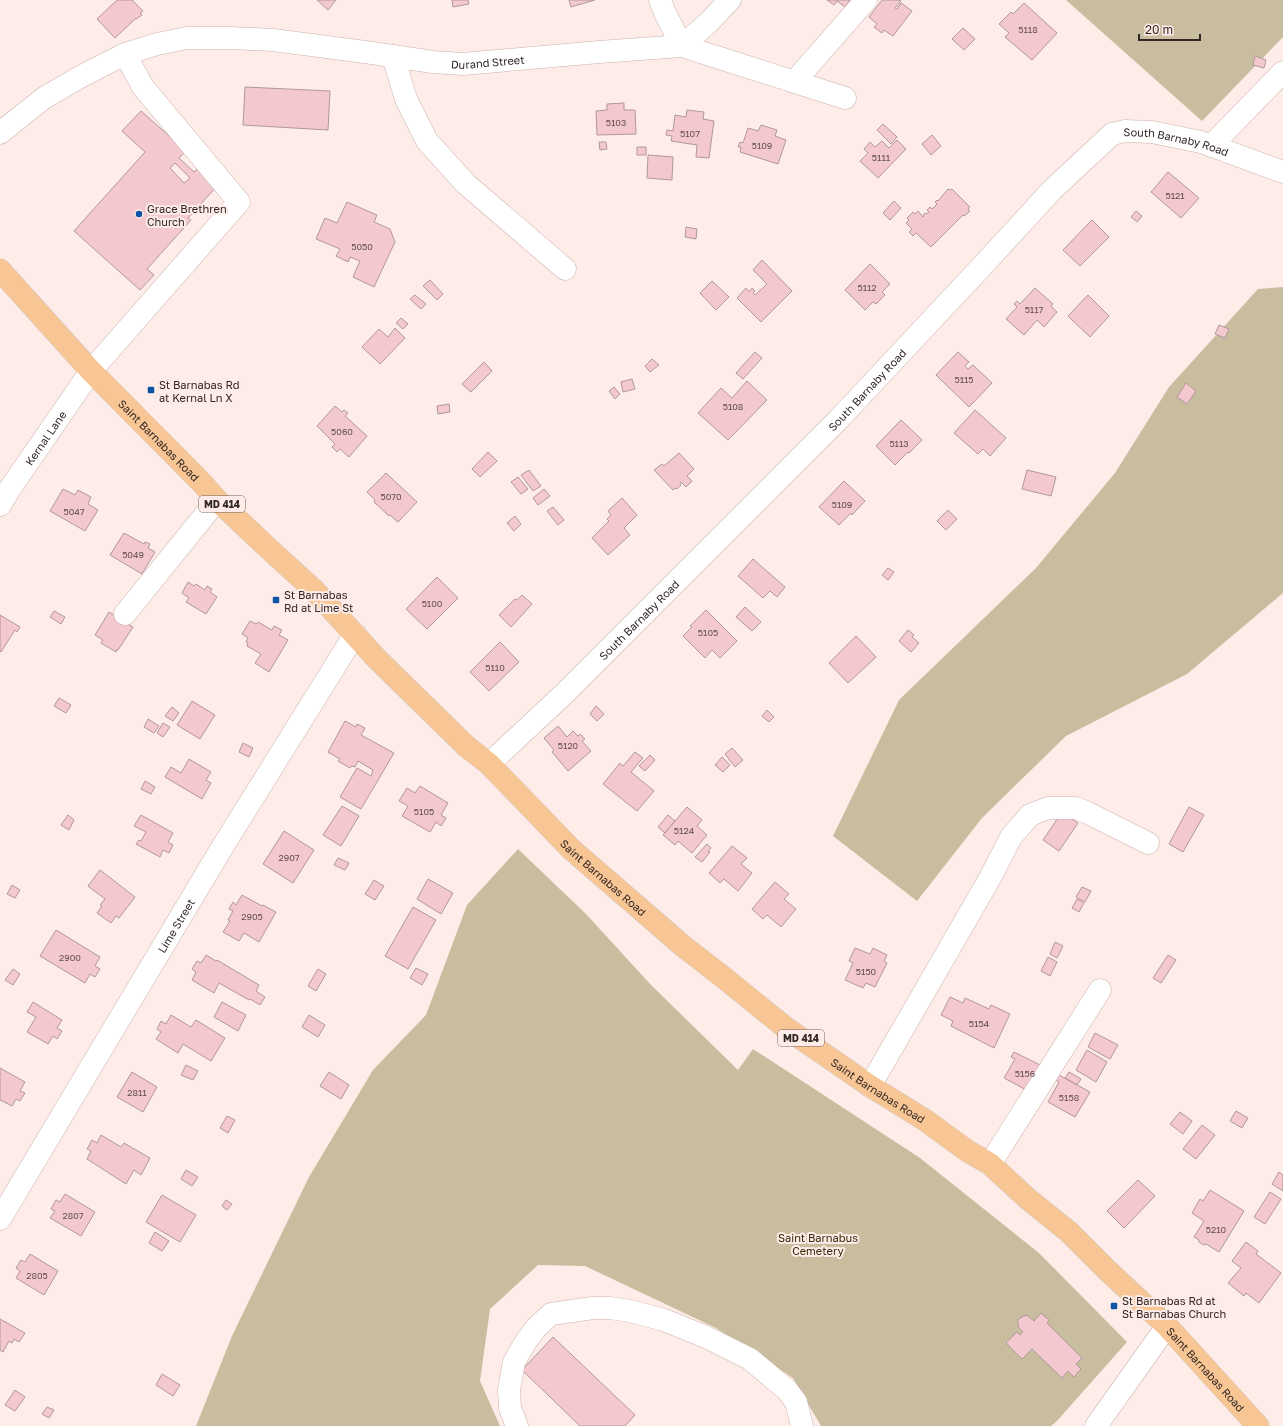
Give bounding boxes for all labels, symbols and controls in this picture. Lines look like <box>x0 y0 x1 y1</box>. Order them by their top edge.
scale bar <box>1139 16 1200 42</box>
text: 20 m <box>1145 22 1173 37</box>
house number: 5118 <box>1018 24 1038 35</box>
street label: Durand Street <box>451 52 525 71</box>
house number: 5103 <box>606 117 626 128</box>
street label: South Barnaby Road <box>1123 124 1231 158</box>
house number: 5107 <box>680 128 700 139</box>
house number: 5109 <box>752 140 772 151</box>
house number: 5111 <box>872 152 891 163</box>
house number: 5121 <box>1165 190 1185 201</box>
place label: Grace Brethren Church <box>147 202 227 228</box>
marker: Grace Brethren Church <box>134 209 144 219</box>
house number: 5050 <box>351 241 373 252</box>
house number: 5112 <box>857 282 877 293</box>
house number: 5117 <box>1025 304 1044 315</box>
street label: South Barnaby Road <box>825 346 908 433</box>
house number: 5115 <box>954 374 974 385</box>
place label: St Barnabas Rd at Kernal Ln X <box>159 378 240 404</box>
marker: St Barnabas Rd at Kernal Ln X <box>146 385 156 395</box>
street label: Saint Barnabas Road <box>116 396 202 483</box>
house number: 5108 <box>723 401 743 412</box>
street label: Kernal Lane <box>22 408 68 467</box>
house number: 5060 <box>331 426 353 437</box>
house number: 5113 <box>889 438 909 449</box>
house number: 5070 <box>380 491 402 502</box>
road number: MD 414 <box>199 496 245 512</box>
house number: 5109 <box>832 499 852 510</box>
house number: 5047 <box>63 506 85 517</box>
house number: 5049 <box>122 549 144 560</box>
street label: South Barnaby Road <box>596 577 681 662</box>
place label: St Barnabas Rd at Lime St <box>284 588 353 614</box>
marker: St Barnabas Rd at Lime St <box>271 595 281 605</box>
house number: 5100 <box>422 598 443 609</box>
house number: 5105 <box>698 627 718 638</box>
house number: 5110 <box>485 662 505 673</box>
house number: 5120 <box>558 740 579 751</box>
house number: 5105 <box>414 806 434 817</box>
house number: 5124 <box>674 825 695 836</box>
street label: Saint Barnabas Road <box>558 836 649 918</box>
house number: 2907 <box>278 852 300 863</box>
street label: Lime Street <box>154 896 197 955</box>
house number: 2905 <box>241 911 263 922</box>
house number: 2900 <box>59 952 81 963</box>
house number: 5150 <box>856 966 877 977</box>
house number: 5154 <box>969 1018 990 1029</box>
road number: MD 414 <box>778 1030 824 1046</box>
street label: Saint Barnabas Road <box>829 1055 928 1125</box>
house number: 5156 <box>1015 1068 1035 1079</box>
house number: 2811 <box>127 1087 147 1098</box>
house number: 5158 <box>1059 1092 1079 1103</box>
house number: 2807 <box>62 1210 84 1221</box>
house number: 5210 <box>1206 1224 1227 1235</box>
park label: Saint Barnabus Cemetery <box>778 1231 858 1257</box>
house number: 2805 <box>26 1270 48 1281</box>
place label: St Barnabas Rd at St Barnabas Church <box>1122 1294 1226 1320</box>
marker: St Barnabas Rd at St Barnabas Church <box>1109 1301 1119 1311</box>
street label: Saint Barnabas Road <box>1164 1324 1248 1414</box>

